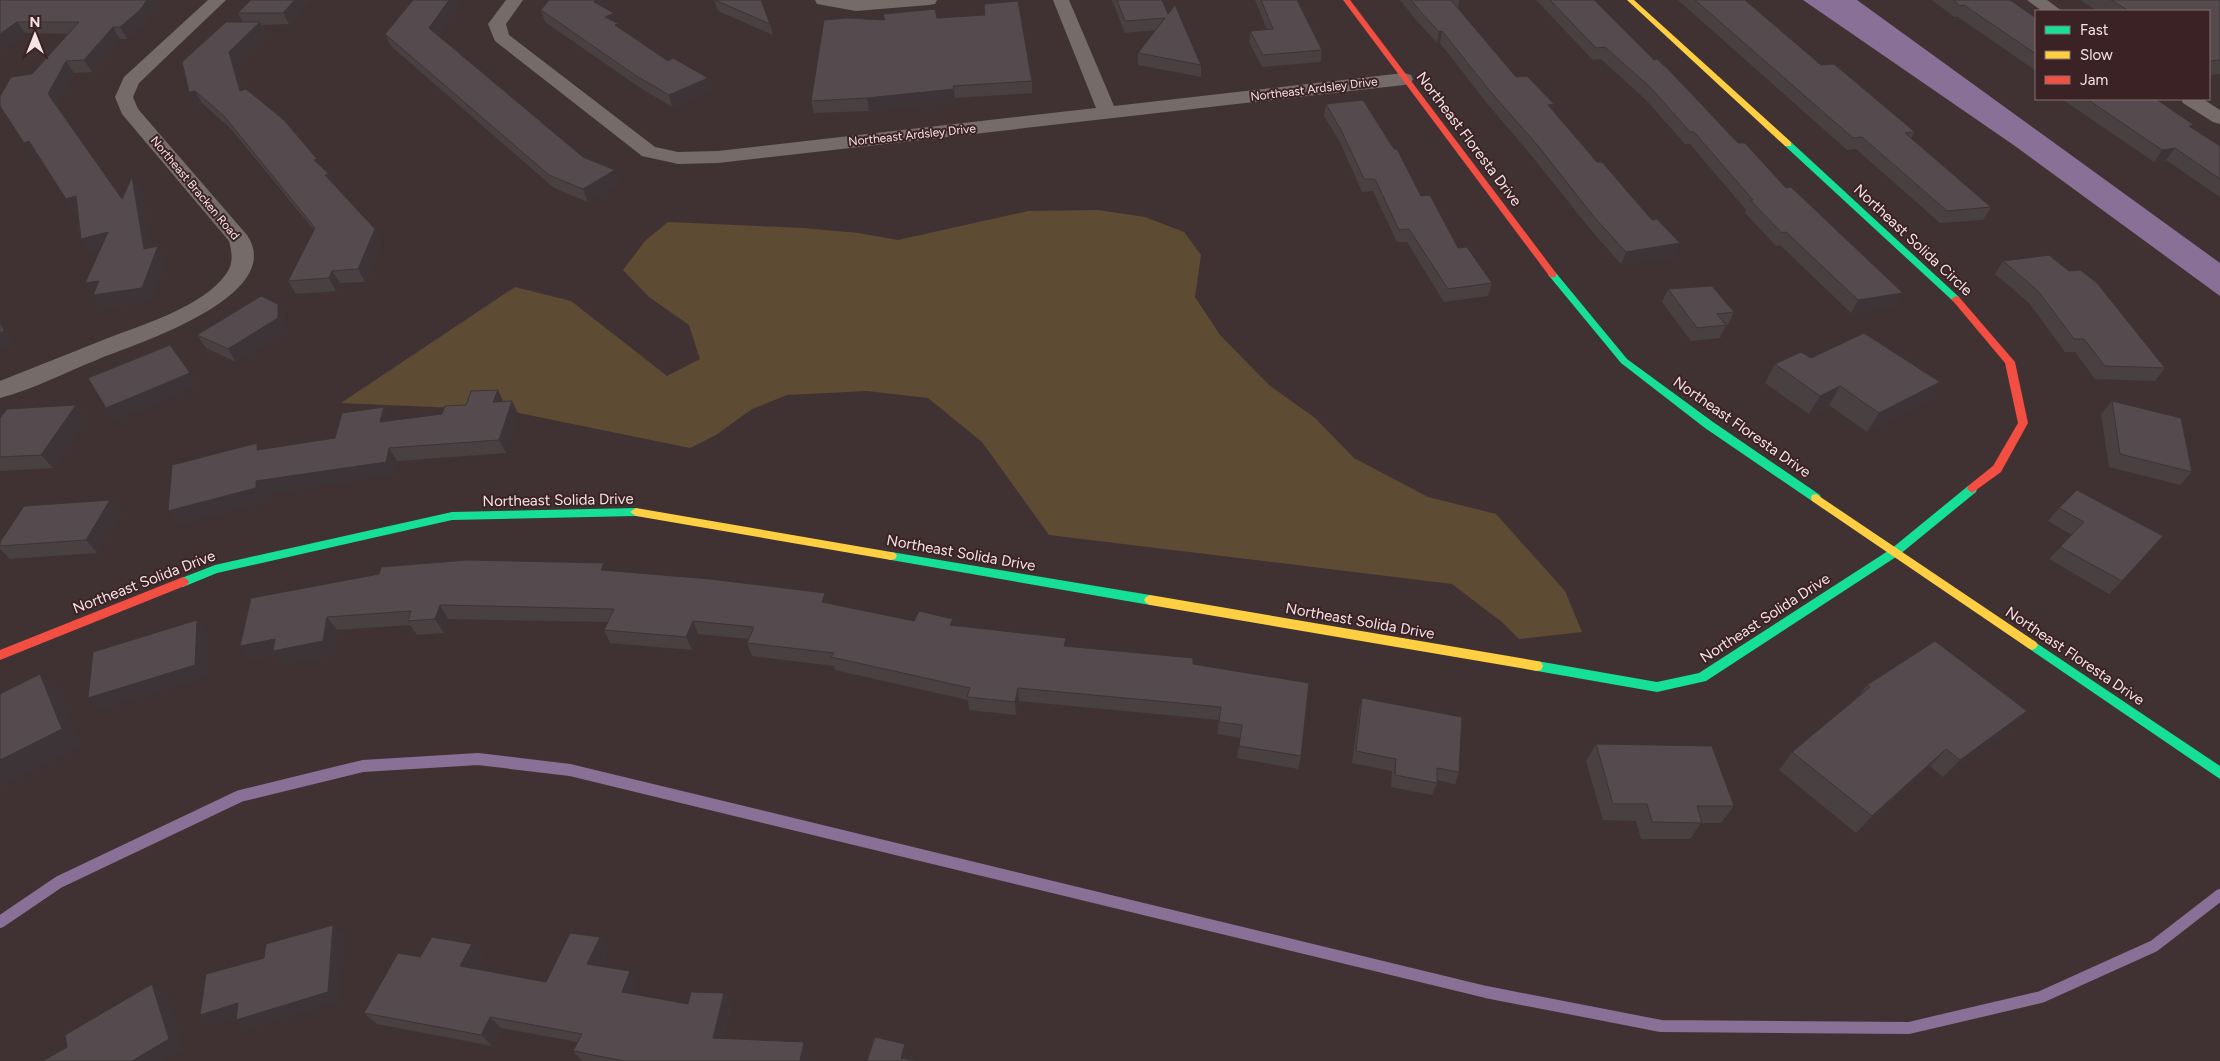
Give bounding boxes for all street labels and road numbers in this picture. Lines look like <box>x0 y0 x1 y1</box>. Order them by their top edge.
street label: Northeast Floresta Drive <box>1413 68 1525 210</box>
street label: Northeast Ardsley Drive <box>1250 74 1379 104</box>
street label: Northeast Ardsley Drive <box>848 121 977 149</box>
street label: Northeast Bracken Road <box>148 133 242 243</box>
street label: Northeast Solida Circle <box>1850 180 1976 300</box>
street label: Northeast Floresta Drive <box>1670 373 1814 481</box>
street label: Northeast Solida Drive <box>482 490 634 510</box>
street label: Northeast Solida Drive <box>885 531 1037 575</box>
street label: Northeast Solida Drive <box>70 547 218 617</box>
street label: Northeast Solida Drive <box>1697 569 1833 667</box>
street label: Northeast Solida Drive <box>1284 599 1436 643</box>
street label: Northeast Floresta Drive <box>2002 603 2148 709</box>

